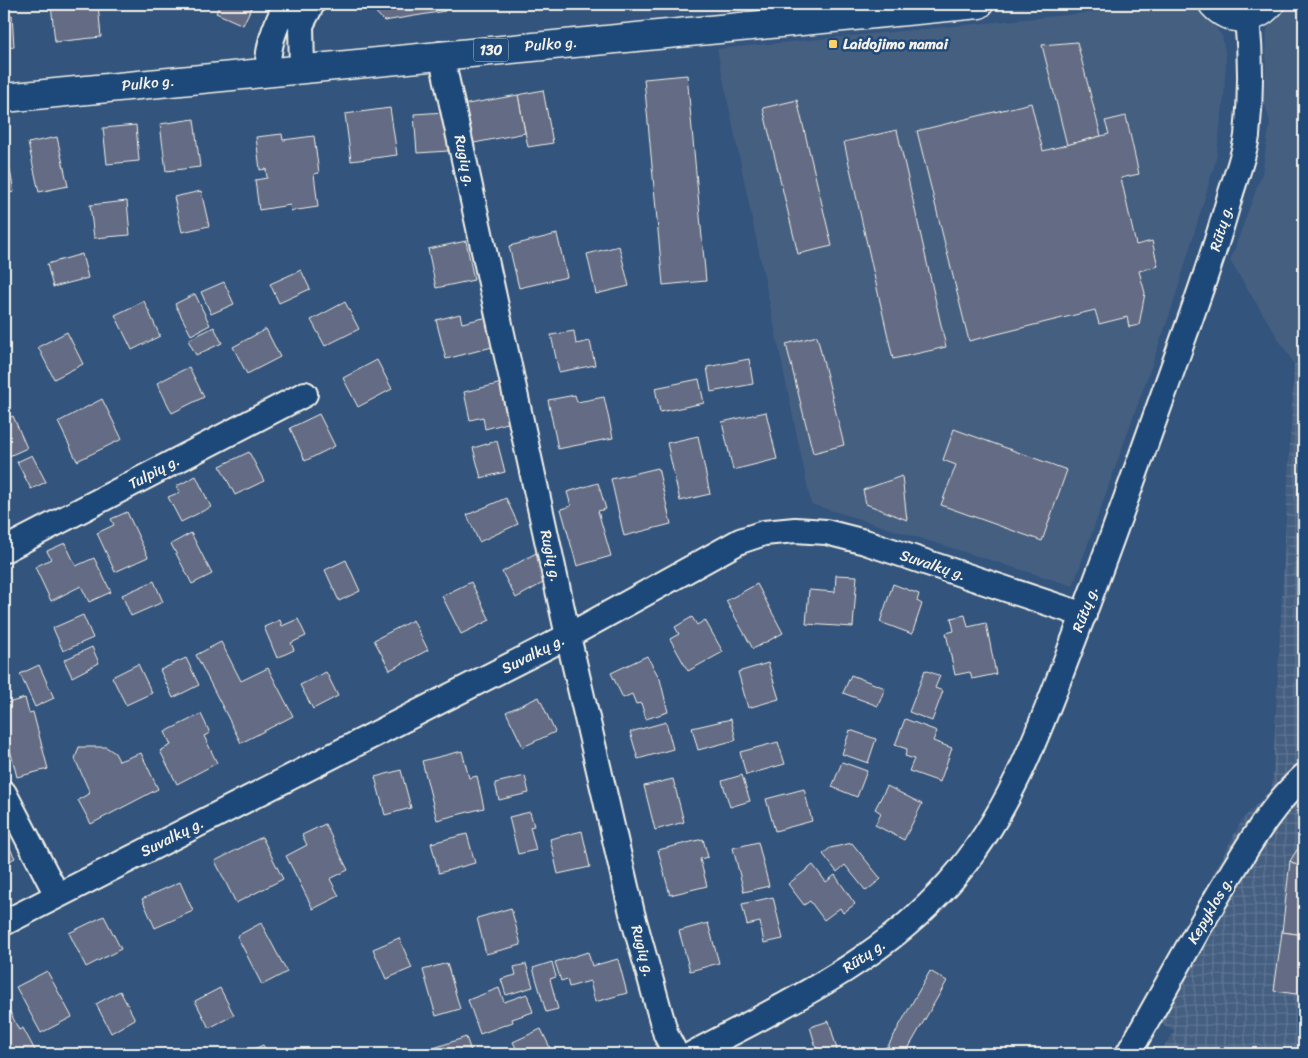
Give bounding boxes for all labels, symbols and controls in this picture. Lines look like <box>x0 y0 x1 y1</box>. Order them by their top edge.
street label: Pulko g. <box>523 29 579 59</box>
place label: Laidojimo namai <box>843 31 949 57</box>
road number: 130 <box>474 38 508 62</box>
marker: Laidojimo namai <box>827 38 839 50</box>
street label: Pulko g. <box>120 67 176 99</box>
street label: Rugių g. <box>447 132 483 190</box>
street label: Rūtų g. <box>1202 201 1240 255</box>
street label: Tulpių g. <box>123 448 185 496</box>
street label: Rugių g. <box>533 527 569 585</box>
street label: Suvalkų g. <box>897 542 969 588</box>
street label: Rūtų g. <box>1065 582 1105 636</box>
street label: Suvalkų g. <box>497 627 569 681</box>
street label: Suvalkų g. <box>136 810 208 864</box>
street label: Kepyklos g. <box>1180 871 1240 949</box>
street label: Rugių g. <box>624 922 662 980</box>
street label: Rūtų g. <box>837 932 891 980</box>

